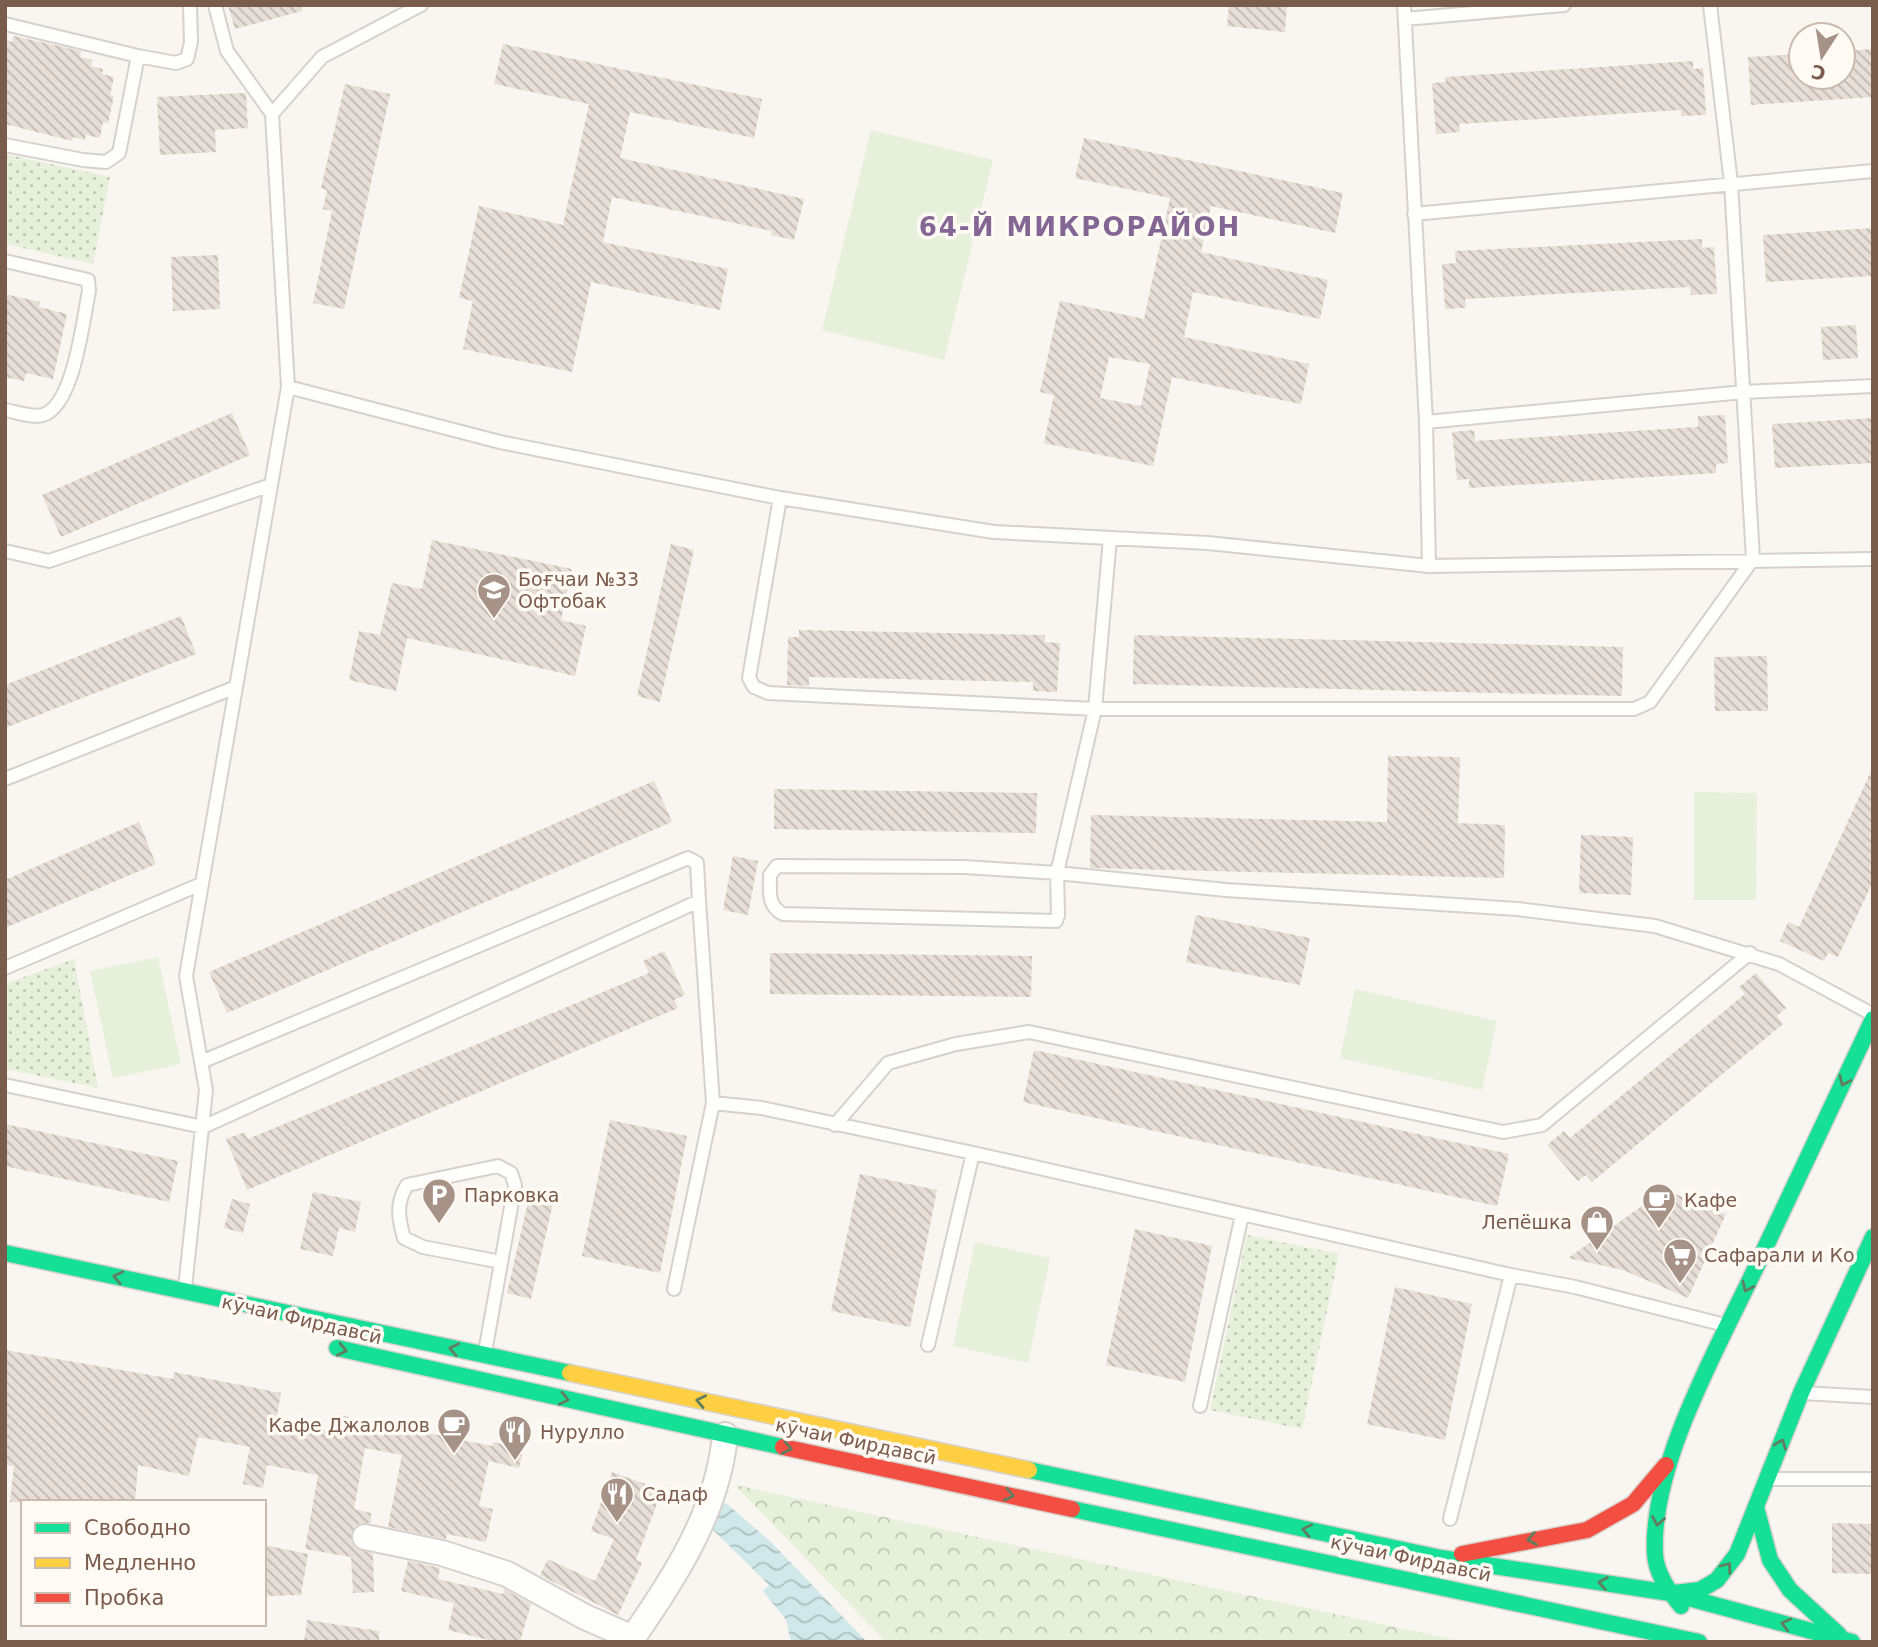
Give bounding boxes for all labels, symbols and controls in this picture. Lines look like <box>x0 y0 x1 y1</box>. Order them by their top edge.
north arrow <box>1787 21 1857 91</box>
text: С <box>1809 60 1828 85</box>
district label: 64-Й МИКРОРАЙОН <box>919 211 1241 242</box>
place label: Боғчаи №33 Офтобак <box>518 568 639 612</box>
school or university icon: Боғчаи №33 Офтобак <box>475 571 513 620</box>
one-way arrow <box>1838 1073 1852 1086</box>
parking icon: Парковка <box>420 1176 458 1225</box>
cafe icon: Кафе <box>1640 1181 1678 1230</box>
place label: Парковка <box>464 1184 559 1206</box>
place label: Кафе <box>1684 1189 1737 1211</box>
shop icon: Лепёшка <box>1578 1203 1616 1252</box>
place label: Лепёшка <box>1481 1211 1572 1233</box>
supermarket icon: Сафарали и Ко <box>1661 1236 1699 1285</box>
place label: Сафарали и Ко <box>1704 1244 1855 1266</box>
one-way arrow <box>112 1271 124 1286</box>
one-way arrow <box>1741 1279 1755 1292</box>
street label: кӯчаи Фирдавсӣ <box>220 1290 384 1348</box>
one-way arrow <box>336 1341 348 1356</box>
one-way arrow <box>448 1342 460 1357</box>
one-way arrow <box>558 1391 570 1406</box>
one-way arrow <box>695 1395 707 1410</box>
cafe icon: Кафе Джалолов <box>435 1406 473 1455</box>
restaurant icon: Нурулло <box>496 1413 534 1462</box>
street label: кӯчаи Фирдавсӣ <box>774 1413 938 1469</box>
place label: Кафе Джалолов <box>269 1414 430 1436</box>
place label: Нурулло <box>540 1421 625 1443</box>
one-way arrow <box>1772 1438 1786 1450</box>
one-way arrow <box>781 1440 793 1455</box>
restaurant icon: Садаф <box>598 1475 636 1524</box>
place label: Садаф <box>642 1483 708 1505</box>
one-way arrow <box>1003 1487 1015 1502</box>
legend <box>21 1500 266 1626</box>
one-way arrow <box>1651 1515 1666 1527</box>
text: Свободно <box>84 1516 191 1540</box>
one-way arrow <box>1301 1523 1313 1538</box>
street label: кӯчаи Фирдавсӣ <box>1329 1530 1493 1586</box>
one-way arrow <box>1526 1531 1538 1546</box>
text: Медленно <box>84 1551 196 1575</box>
one-way arrow <box>1719 1562 1731 1574</box>
one-way arrow <box>1597 1576 1609 1591</box>
text: Пробка <box>84 1586 164 1610</box>
one-way arrow <box>1780 1618 1792 1632</box>

